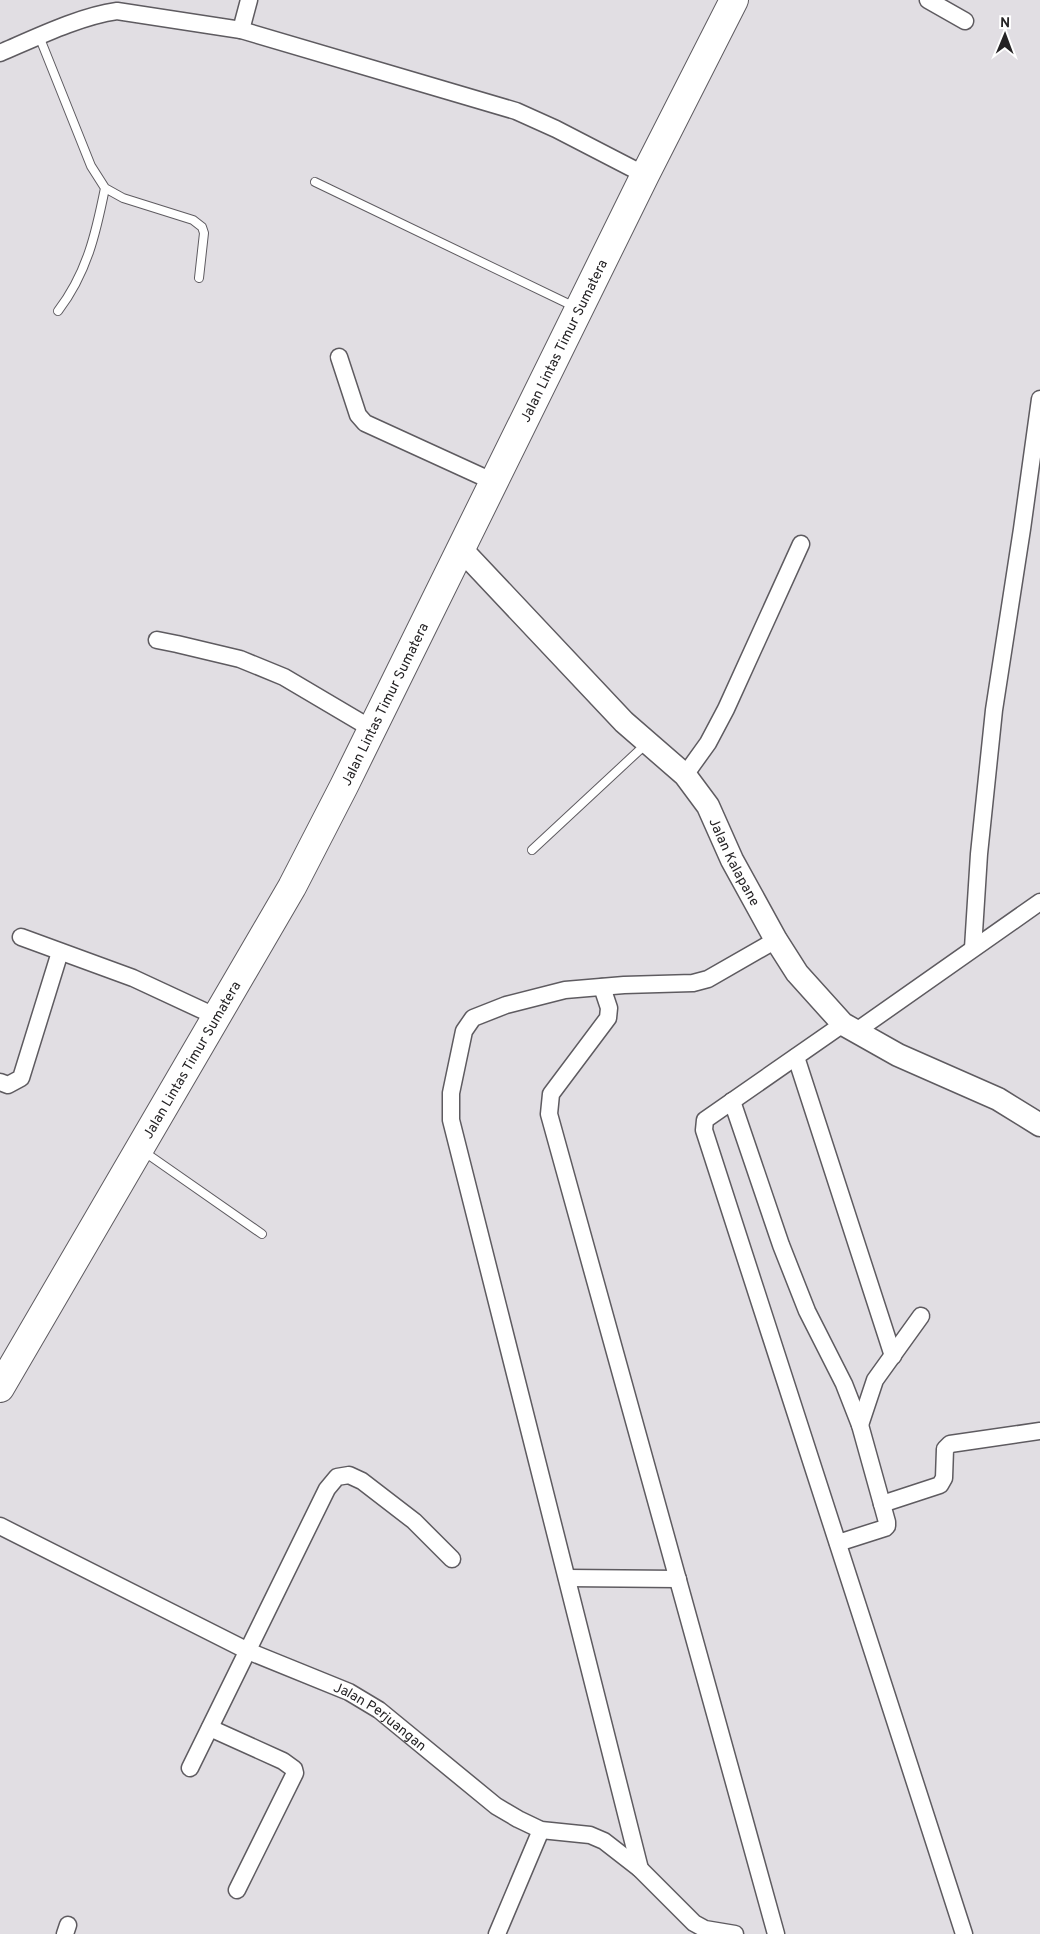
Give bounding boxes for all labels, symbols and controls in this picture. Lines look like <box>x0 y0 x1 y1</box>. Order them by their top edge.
north arrow <box>980 10 1030 60</box>
text: N <box>1000 15 1010 32</box>
street label: Jalan Lintas Timur Sumatera <box>517 257 612 426</box>
street label: Jalan Lintas Timur Sumatera <box>338 620 433 789</box>
street label: Jalan Kalapane <box>704 816 763 909</box>
street label: Jalan Lintas Timur Sumatera <box>140 979 245 1142</box>
street label: Jalan Perjuangan <box>331 1680 429 1755</box>

